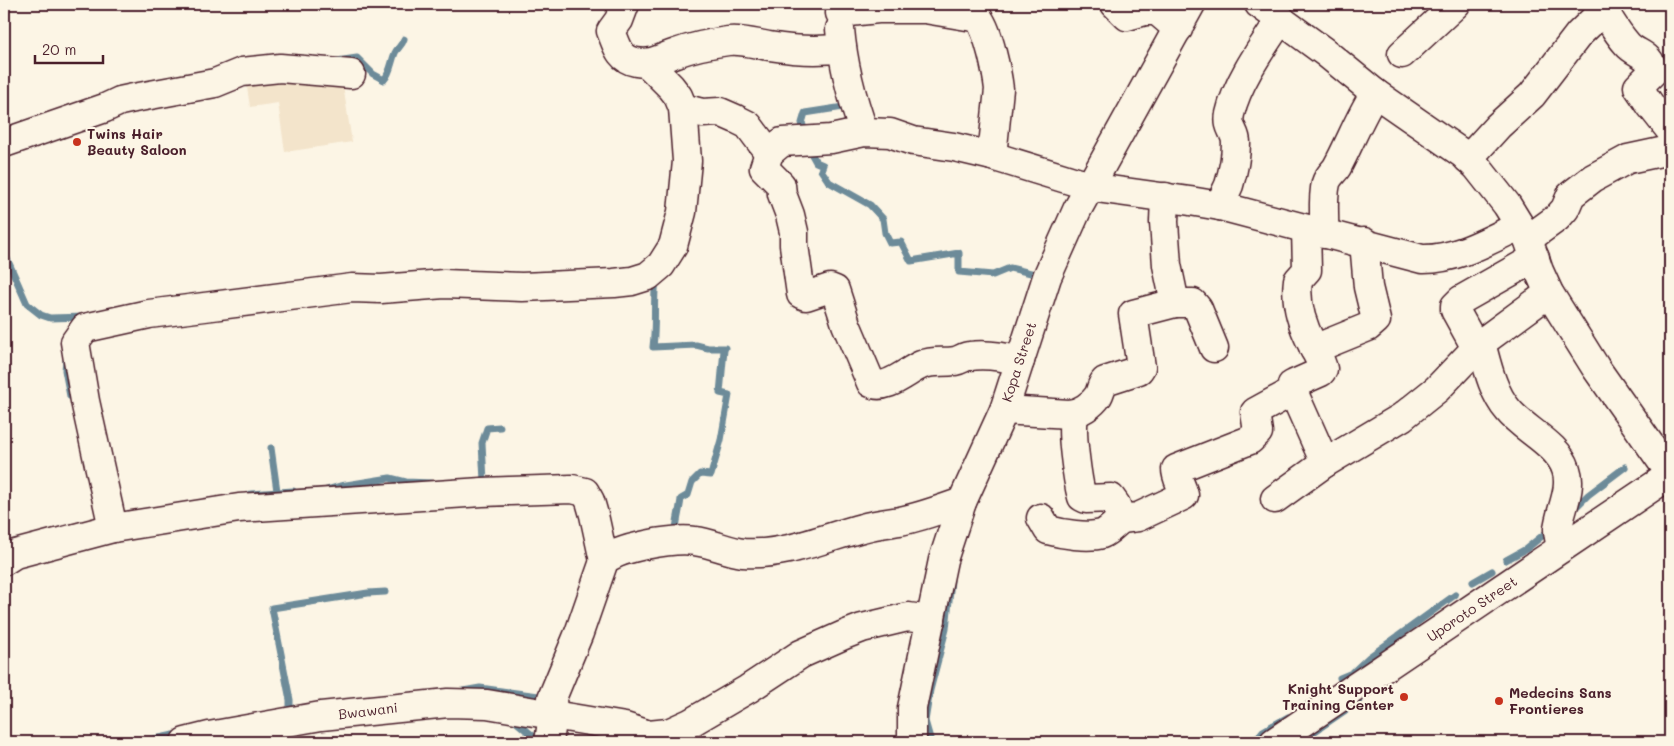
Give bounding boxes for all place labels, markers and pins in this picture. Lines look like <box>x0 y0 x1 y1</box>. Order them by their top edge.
place label: Twins Hair Beauty Saloon <box>87 124 186 159</box>
marker: Twins Hair Beauty Saloon <box>71 136 83 148</box>
place label: Knight Support Training Center <box>1282 679 1394 714</box>
place label: Medecins Sans Frontieres <box>1509 683 1612 718</box>
marker: Knight Support Training Center <box>1398 691 1410 703</box>
marker: Medecins Sans Frontieres <box>1493 695 1505 707</box>

